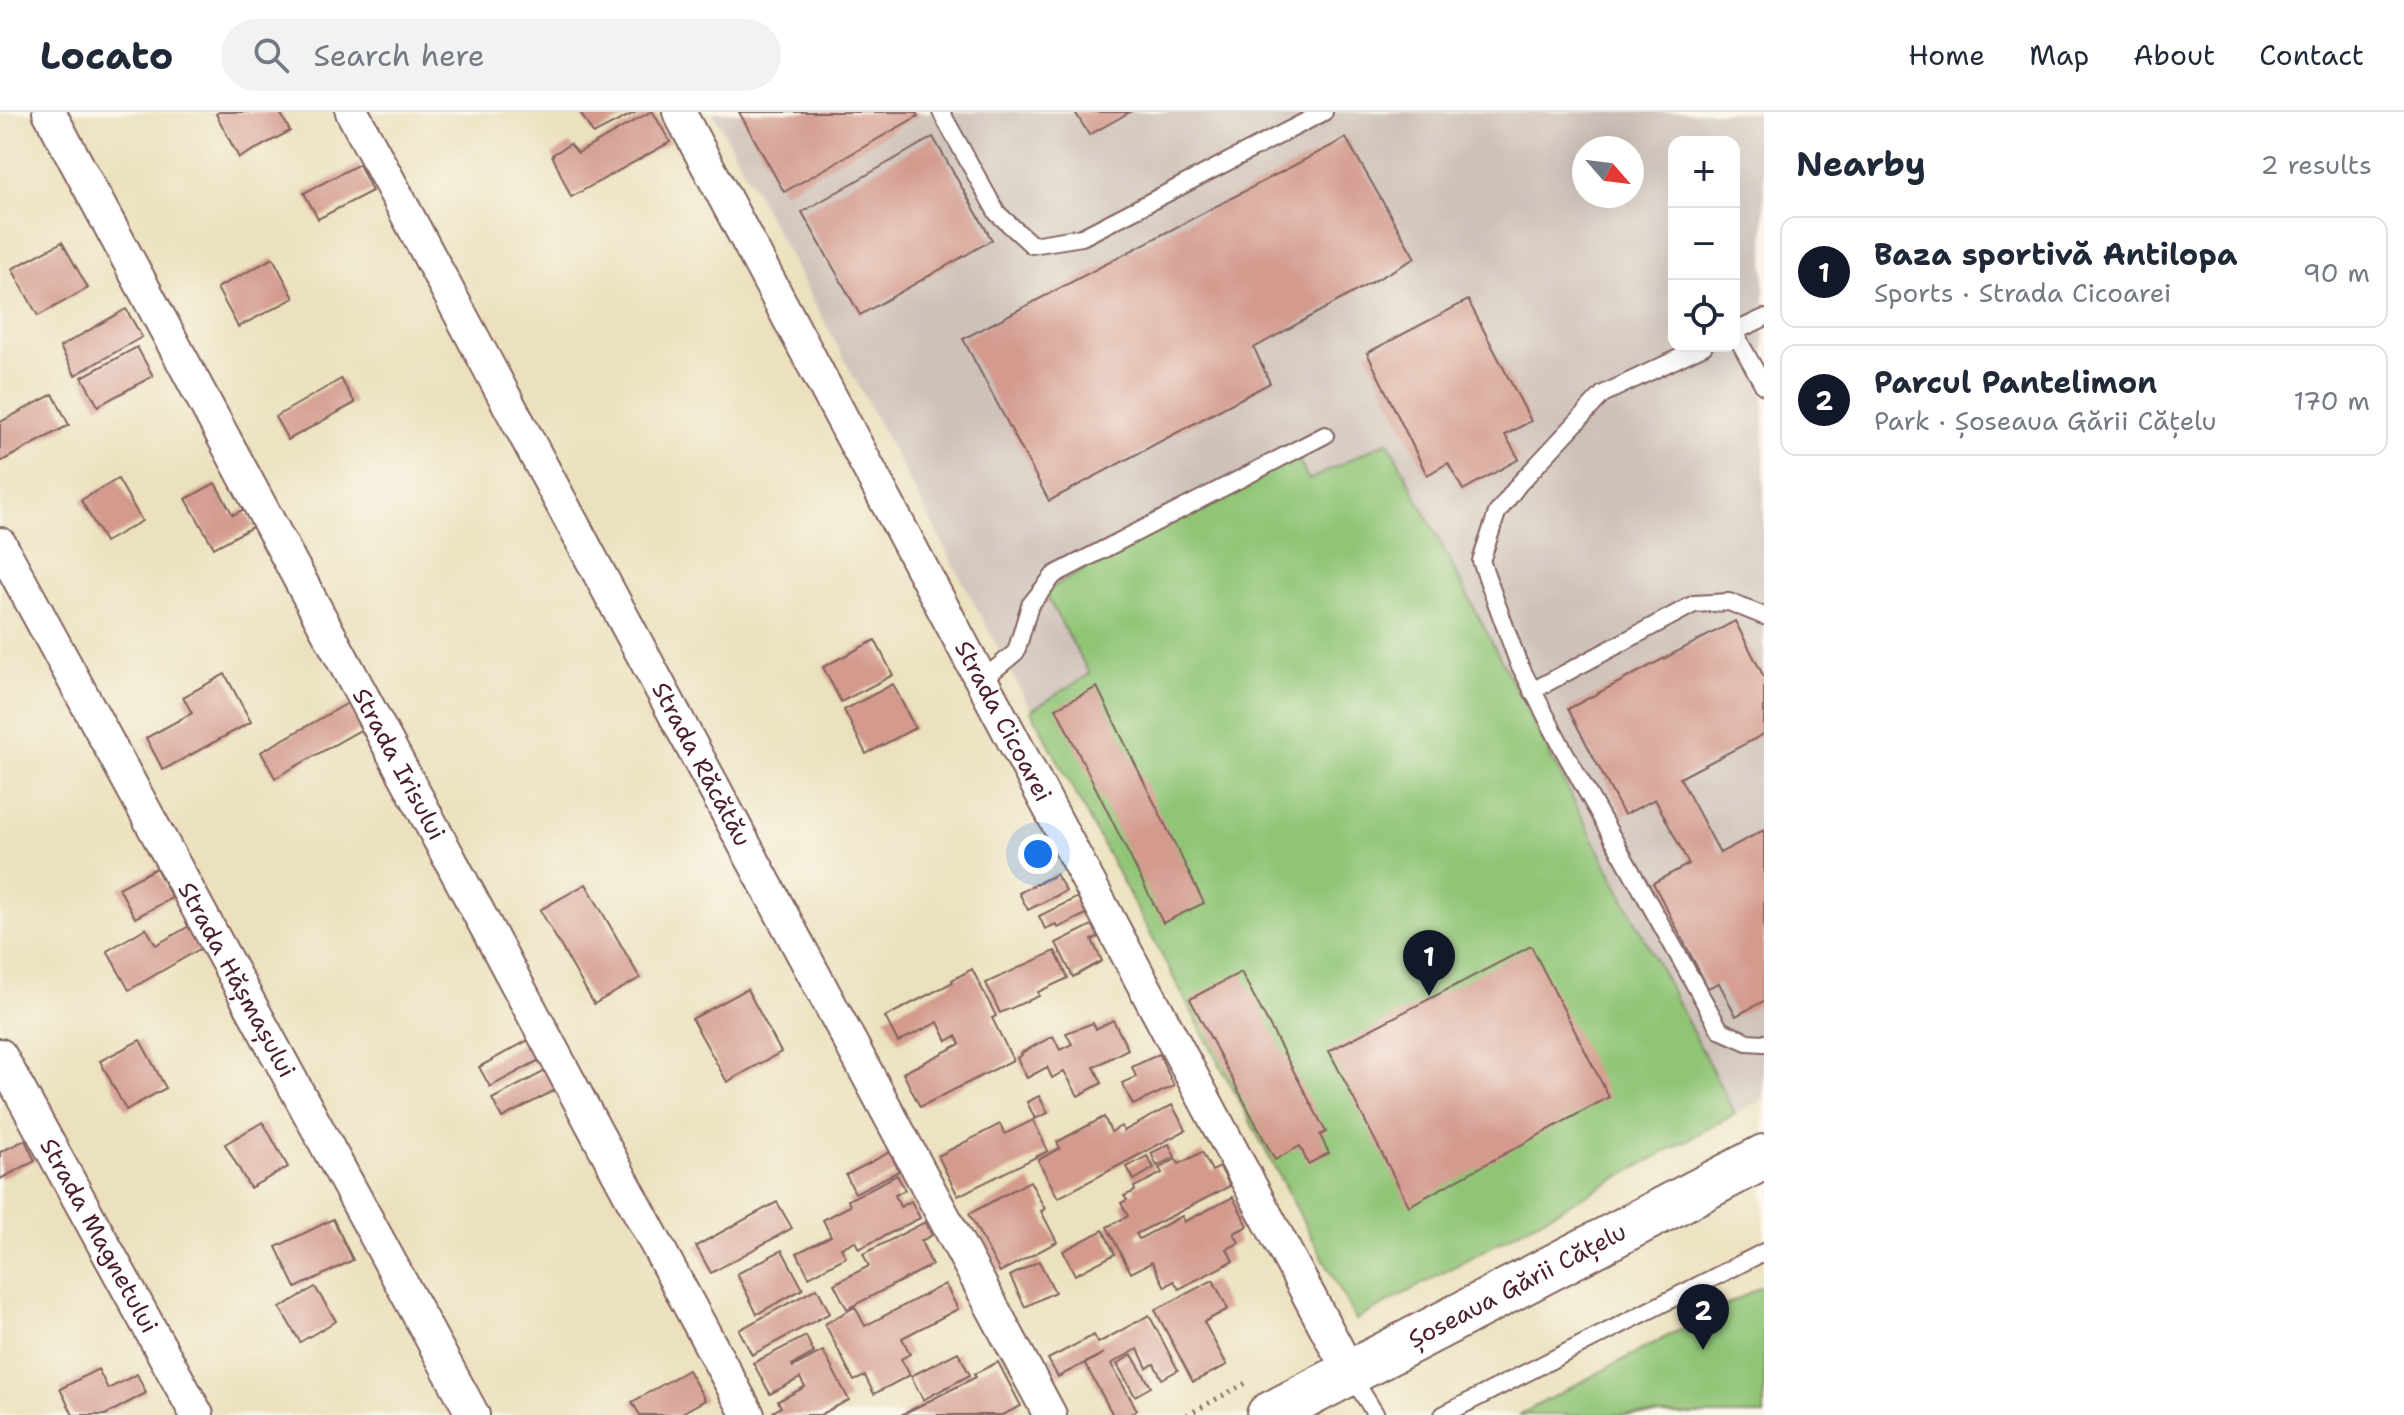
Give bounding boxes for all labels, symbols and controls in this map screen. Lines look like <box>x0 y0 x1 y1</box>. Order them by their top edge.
search box <box>221 19 781 91</box>
text: Locato <box>40 30 173 81</box>
icon: search <box>249 33 293 77</box>
text: Search here <box>313 35 485 76</box>
text: Home <box>1908 36 1985 74</box>
text: Map <box>2029 36 2089 74</box>
text: About <box>2133 36 2215 74</box>
text: Contact <box>2259 36 2364 74</box>
north arrow <box>1572 136 1644 208</box>
map controls <box>1668 136 1740 352</box>
button: + <box>1668 136 1740 208</box>
text: Nearby <box>1796 141 1926 187</box>
text: 2 results <box>2260 147 2372 182</box>
button: − <box>1668 208 1740 280</box>
text: Baza sportivă Antilopa <box>1874 234 2238 275</box>
text: 1 <box>1818 255 1830 290</box>
text: 90 m <box>2303 255 2370 290</box>
text: Sports · Strada Cicoarei <box>1874 275 2171 310</box>
button: locate <box>1668 280 1740 352</box>
text: Parcul Pantelimon <box>1874 362 2157 403</box>
text: 2 <box>1815 383 1833 418</box>
text: 170 m <box>2293 383 2370 418</box>
text: Park · Șoseaua Gării Cățelu <box>1874 403 2216 438</box>
street label: Strada Cicoarei <box>947 635 1059 807</box>
street label: Strada Răcătău <box>644 677 759 852</box>
street label: Strada Irisului <box>345 682 453 846</box>
your location <box>1018 834 1058 874</box>
street label: Strada Hășmașului <box>171 876 303 1083</box>
pin: 1 <box>1403 930 1455 996</box>
street label: Strada Magnetului <box>33 1132 165 1339</box>
street label: Șoseaua Gării Cățelu <box>1403 1216 1632 1356</box>
pin: 2 <box>1677 1284 1729 1350</box>

